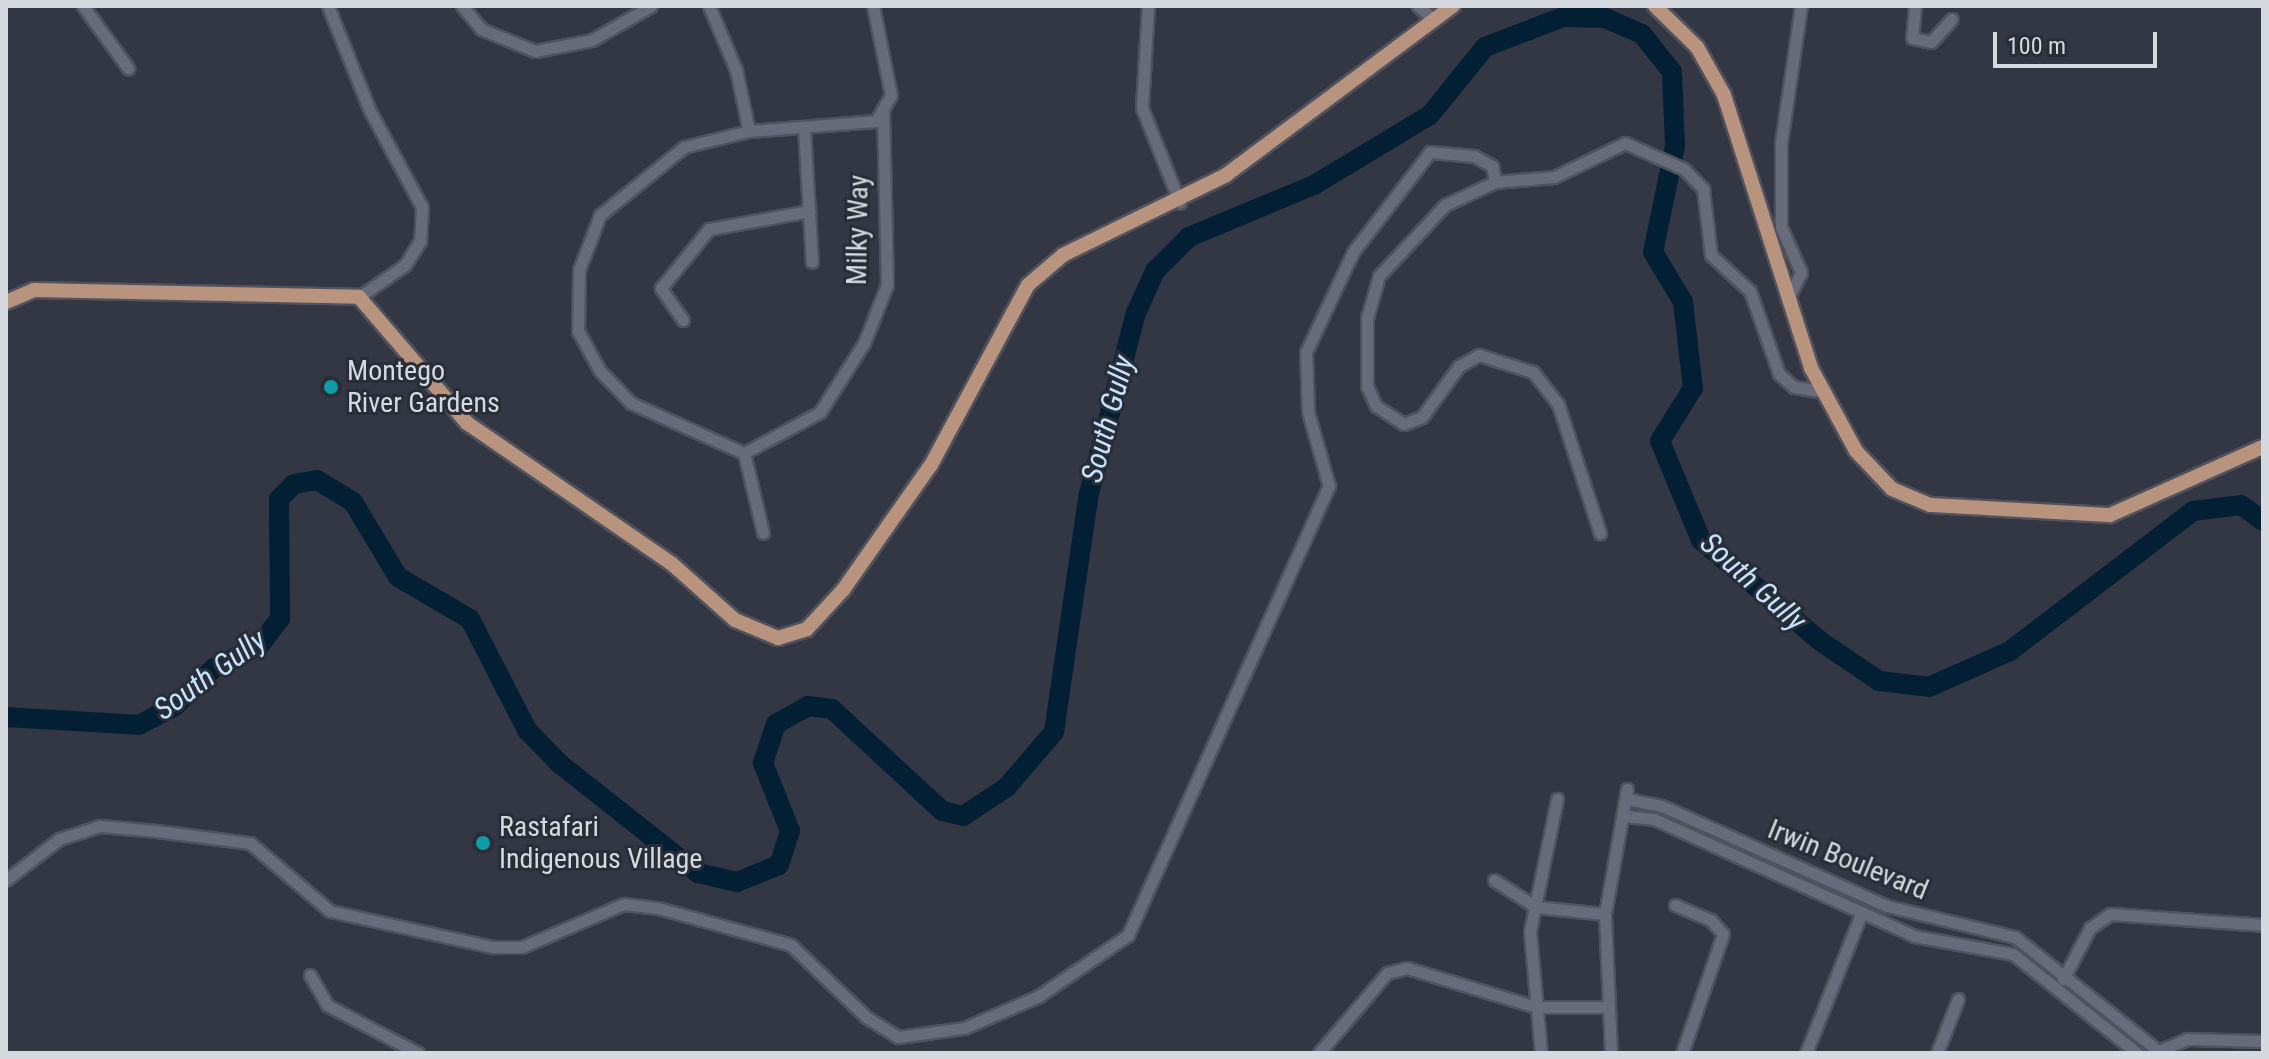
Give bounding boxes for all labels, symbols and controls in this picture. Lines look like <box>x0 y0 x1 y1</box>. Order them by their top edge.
scale bar <box>1997 16 2161 66</box>
text: 100 m <box>2007 32 2066 60</box>
street label: Milky Way <box>840 174 876 286</box>
water label: South Gully <box>1074 352 1142 486</box>
place label: Montego River Gardens <box>347 354 500 420</box>
marker: Montego River Gardens <box>322 378 340 396</box>
water label: South Gully <box>1693 525 1813 639</box>
water label: South Gully <box>147 622 273 728</box>
place label: Rastafari Indigenous Village <box>499 810 702 876</box>
street label: Irwin Boulevard <box>1763 813 1933 907</box>
marker: Rastafari Indigenous Village <box>474 834 492 852</box>

